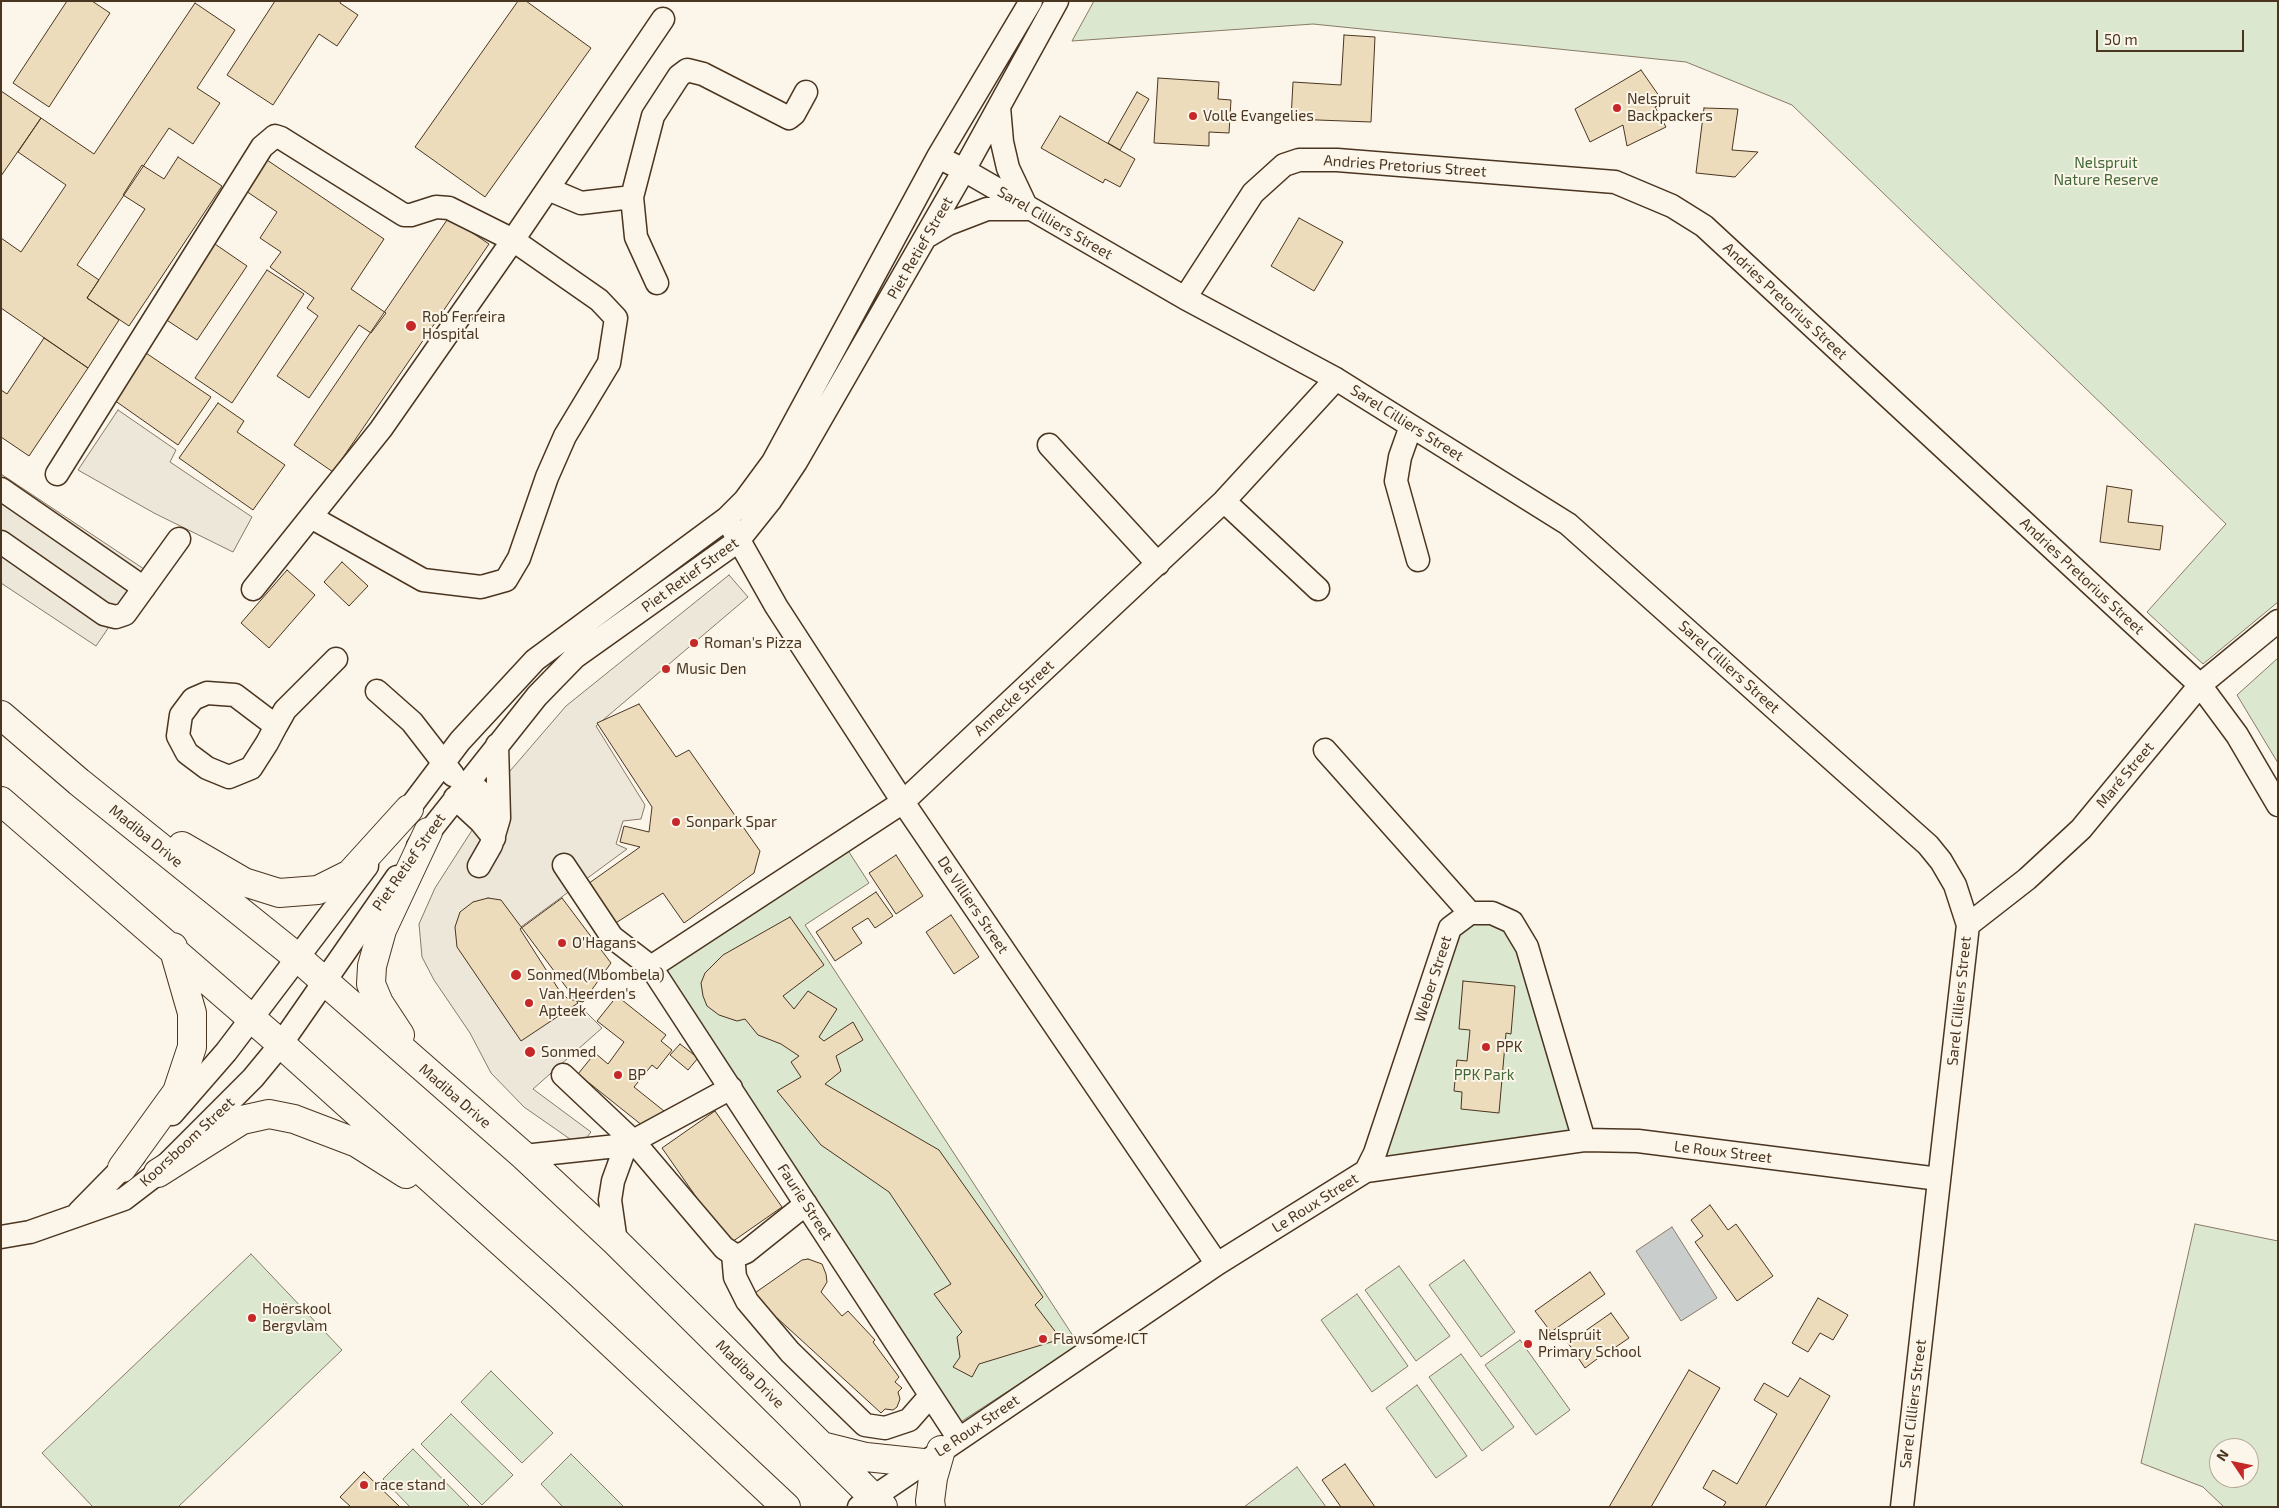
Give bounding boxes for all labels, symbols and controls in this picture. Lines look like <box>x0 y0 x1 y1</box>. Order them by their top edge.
scale bar <box>2099 20 2246 52</box>
text: 50 m <box>2104 30 2138 48</box>
place label: Nelspruit Backpackers <box>1627 90 1713 125</box>
marker: Nelspruit Backpackers <box>1611 102 1623 114</box>
place label: Volle Evangelies <box>1203 107 1314 125</box>
marker: Volle Evangelies <box>1187 110 1199 122</box>
street label: Andries Pretorius Street <box>1323 151 1487 181</box>
park label: Nelspruit Nature Reserve <box>2053 154 2159 189</box>
street label: Sarel Cilliers Street <box>994 183 1116 263</box>
street label: Piet Retief Street <box>883 194 957 302</box>
street label: Andries Pretorius Street <box>1719 239 1851 363</box>
place label: Rob Ferreira Hospital <box>422 308 505 343</box>
marker: Rob Ferreira Hospital <box>404 319 418 333</box>
street label: Sarel Cilliers Street <box>1347 381 1467 465</box>
street label: Andries Pretorius Street <box>2016 514 2148 638</box>
street label: Piet Retief Street <box>638 534 742 616</box>
street label: Sarel Cilliers Street <box>1675 617 1783 717</box>
place label: Roman's Pizza <box>704 634 802 652</box>
marker: Roman's Pizza <box>688 637 700 649</box>
street label: Annecke Street <box>970 656 1058 740</box>
place label: Music Den <box>676 660 746 678</box>
marker: Music Den <box>660 663 672 675</box>
street label: Maré Street <box>2092 738 2158 812</box>
street label: Madiba Drive <box>106 801 186 871</box>
street label: Piet Retief Street <box>369 810 449 914</box>
place label: Sonpark Spar <box>686 813 777 831</box>
marker: Sonpark Spar <box>670 816 682 828</box>
street label: De Villiers Street <box>934 853 1012 957</box>
place label: O'Hagans <box>572 934 636 952</box>
street label: Weber Street <box>1411 934 1455 1024</box>
street label: Sarel Cilliers Street <box>1943 935 1975 1067</box>
marker: O'Hagans <box>556 937 568 949</box>
place label: Sonmed(Mbombela) <box>527 966 665 984</box>
marker: Sonmed(Mbombela) <box>509 968 523 982</box>
place label: Van Heerden's Apteek <box>539 985 636 1020</box>
marker: Van Heerden's Apteek <box>523 997 535 1009</box>
place label: PPK <box>1496 1038 1523 1056</box>
marker: PPK <box>1480 1041 1492 1053</box>
place label: Sonmed <box>541 1043 596 1061</box>
marker: Sonmed <box>523 1045 537 1059</box>
street label: Madiba Drive <box>415 1060 495 1132</box>
place label: BP <box>628 1066 646 1084</box>
park label: PPK Park <box>1454 1066 1514 1084</box>
marker: BP <box>612 1069 624 1081</box>
street label: Koorsboom Street <box>136 1093 238 1191</box>
street label: Le Roux Street <box>1673 1137 1773 1167</box>
street label: Faurie Street <box>774 1160 836 1244</box>
street label: Le Roux Street <box>1269 1169 1361 1237</box>
place label: Hoërskool Bergvlam <box>262 1300 331 1335</box>
marker: Hoërskool Bergvlam <box>246 1312 258 1324</box>
place label: Nelspruit Primary School <box>1538 1326 1641 1361</box>
place label: Flawsome ICT <box>1053 1330 1148 1348</box>
marker: Flawsome ICT <box>1037 1333 1049 1345</box>
street label: Madiba Drive <box>712 1336 788 1412</box>
marker: Nelspruit Primary School <box>1522 1338 1534 1350</box>
street label: Sarel Cilliers Street <box>1896 1338 1930 1470</box>
street label: Le Roux Street <box>931 1391 1023 1461</box>
north arrow <box>2209 1438 2259 1488</box>
text: N <box>2212 1446 2232 1464</box>
place label: race stand <box>374 1476 446 1494</box>
marker: race stand <box>358 1479 370 1491</box>

